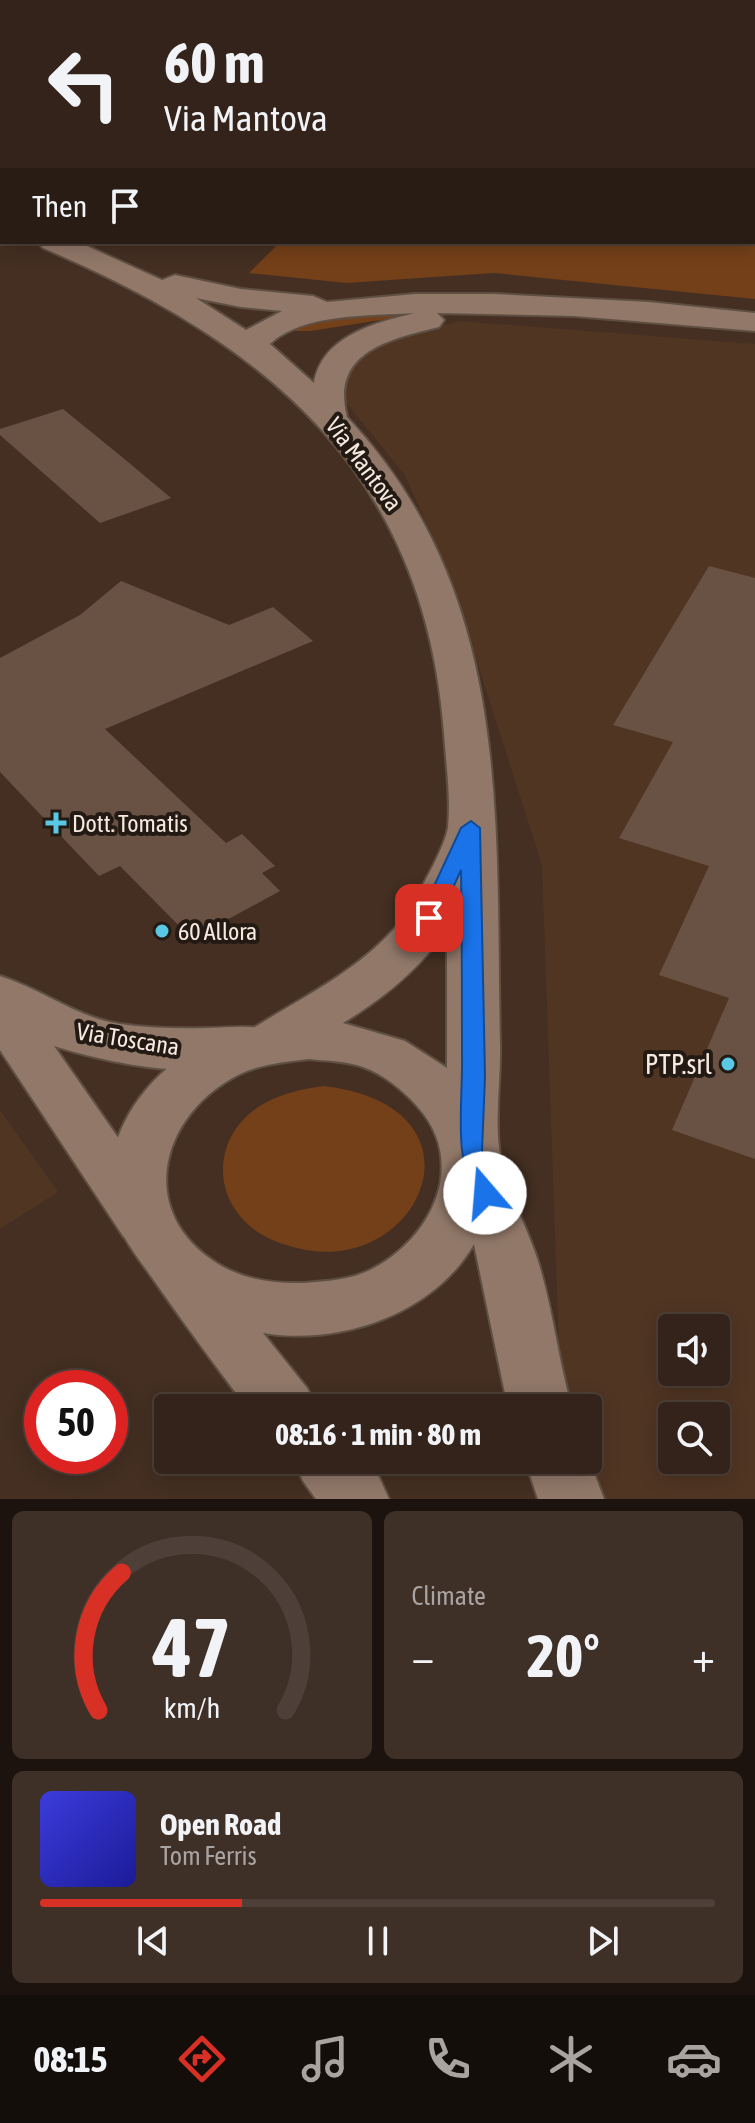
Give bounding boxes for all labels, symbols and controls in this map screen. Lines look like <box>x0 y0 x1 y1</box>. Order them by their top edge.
text: 60 m <box>164 31 265 95</box>
icon: left <box>32 32 136 136</box>
text: Via Mantova <box>164 97 328 139</box>
icon: arrive <box>103 184 147 228</box>
text: Then <box>32 189 87 223</box>
street label: Via Mantova <box>320 412 408 516</box>
place label: Dott. Tomatis <box>72 810 188 837</box>
marker: Dott. Tomatis <box>47 814 65 832</box>
pin <box>395 884 463 952</box>
icon: arrive <box>407 896 451 940</box>
place label: 60 Allora <box>178 918 257 945</box>
marker: 60 Allora <box>153 922 171 940</box>
street label: Via Toscana <box>75 1018 181 1060</box>
place label: PTP.srl <box>645 1048 713 1080</box>
marker: PTP.srl <box>719 1055 737 1073</box>
position arrow <box>443 1151 527 1235</box>
map controls <box>658 1314 730 1474</box>
button: sound <box>658 1314 730 1386</box>
speed limit sign: 50 <box>24 1370 128 1474</box>
button: search <box>658 1402 730 1474</box>
text: 08:16 · 1 min · 80 m <box>275 1417 481 1451</box>
text: Climate <box>412 1581 486 1611</box>
text: 47 <box>152 1599 231 1695</box>
text: 20° <box>527 1621 600 1690</box>
text: − <box>412 1631 434 1681</box>
text: + <box>692 1631 715 1681</box>
text: km/h <box>163 1691 220 1724</box>
text: Open Road <box>160 1807 281 1841</box>
text: Tom Ferris <box>160 1841 257 1871</box>
icon: previous <box>131 1919 175 1963</box>
icon: pause <box>356 1919 400 1963</box>
icon: next <box>581 1919 625 1963</box>
icon: directions <box>174 2031 230 2087</box>
icon: music <box>297 2031 353 2087</box>
icon: phone <box>420 2031 476 2087</box>
icon: climate <box>543 2031 599 2087</box>
icon: car <box>666 2031 722 2087</box>
text: 08:15 <box>33 2038 108 2080</box>

